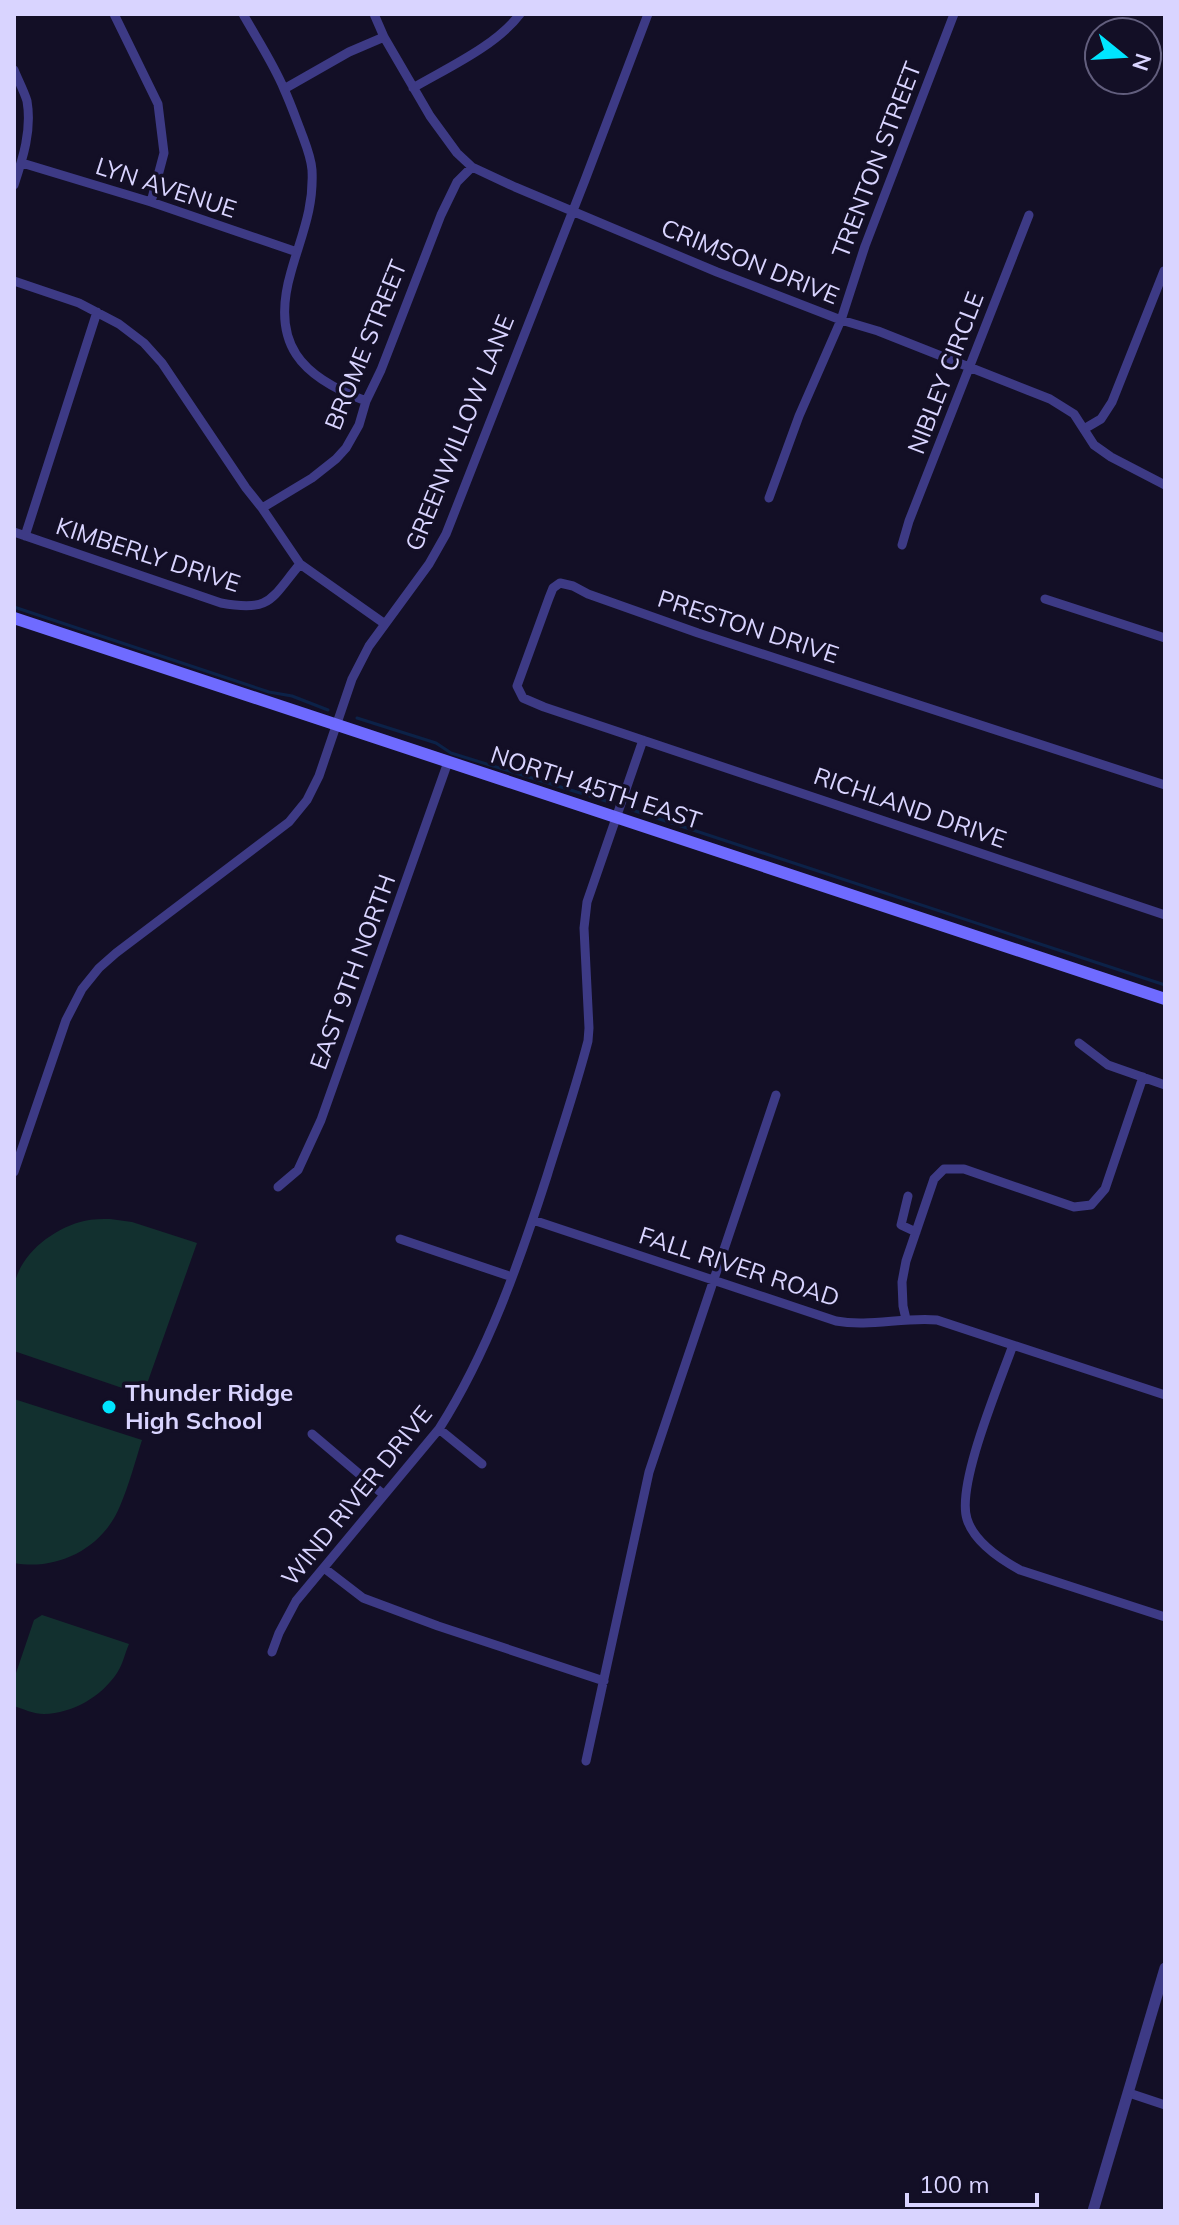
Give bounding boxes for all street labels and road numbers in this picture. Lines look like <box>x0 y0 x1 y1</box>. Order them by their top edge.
street label: TRENTON STREET <box>825 57 927 262</box>
street label: LYN AVENUE <box>92 150 240 224</box>
street label: CRIMSON DRIVE <box>657 212 844 310</box>
street label: BROME STREET <box>317 255 413 434</box>
street label: NIBLEY CIRCLE <box>900 287 990 458</box>
street label: GREENWILLOW LANE <box>398 310 520 555</box>
street label: KIMBERLY DRIVE <box>52 510 244 598</box>
street label: PRESTON DRIVE <box>654 583 843 669</box>
street label: NORTH 45TH EAST <box>487 739 706 835</box>
street label: RICHLAND DRIVE <box>810 760 1011 854</box>
street label: EAST 9TH NORTH <box>303 870 401 1073</box>
street label: FALL RIVER ROAD <box>635 1219 843 1313</box>
street label: WIND RIVER DRIVE <box>274 1399 438 1592</box>

